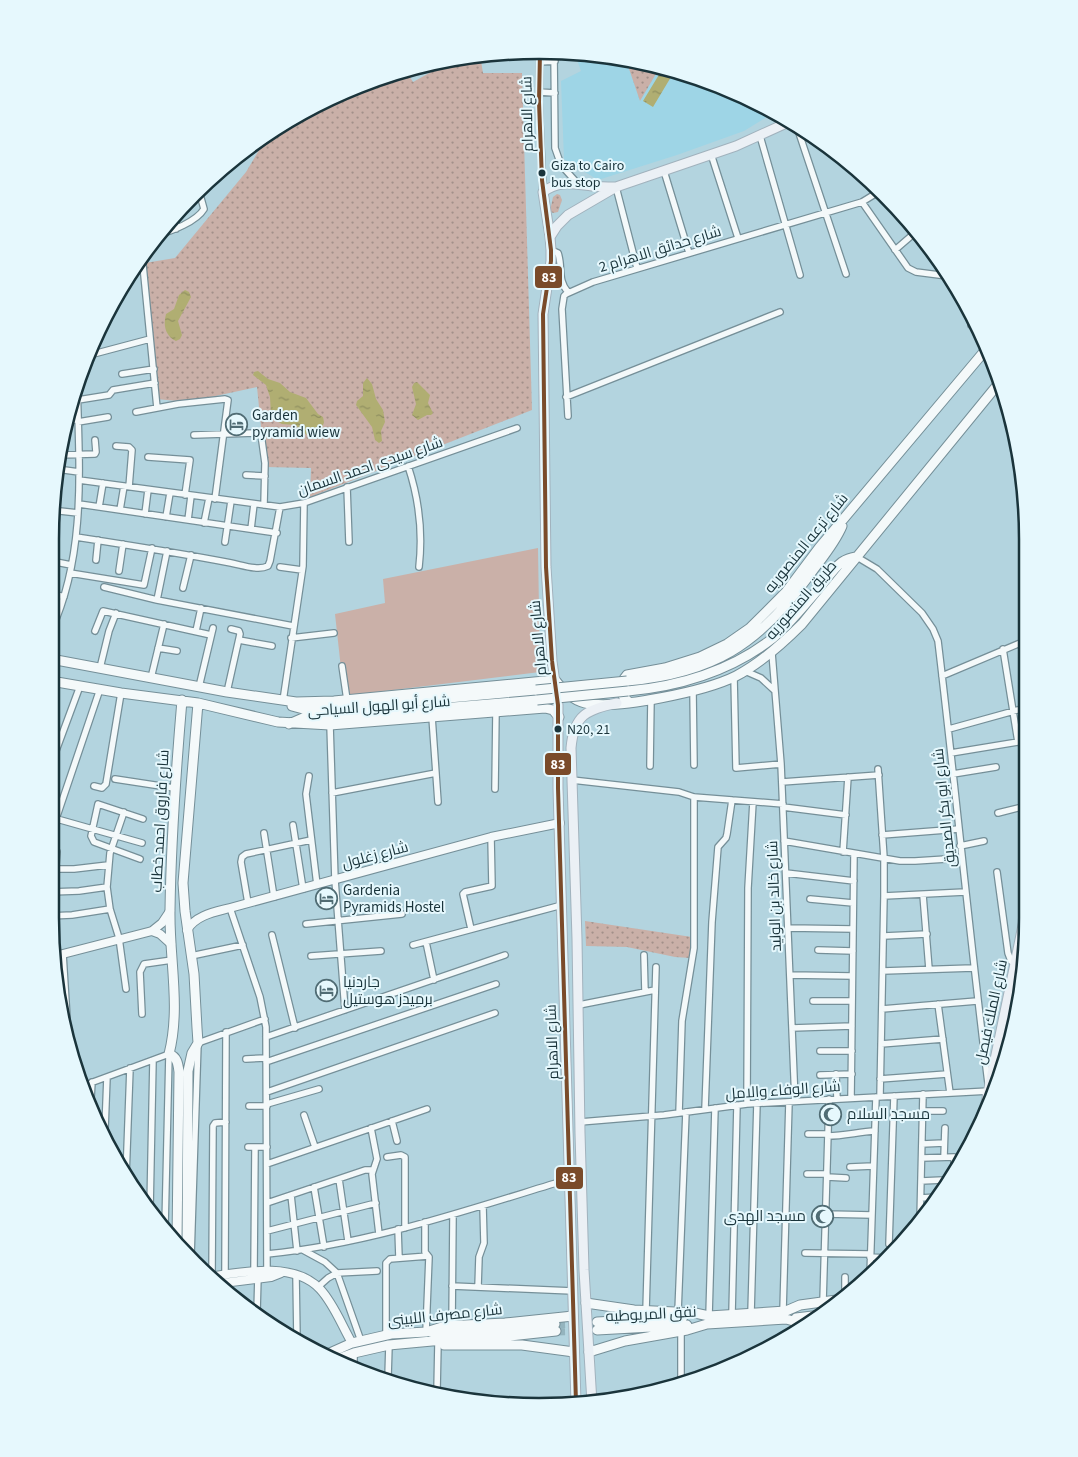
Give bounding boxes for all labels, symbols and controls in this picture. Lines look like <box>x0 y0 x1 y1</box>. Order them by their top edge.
street label: شارع الاهرام <box>516 76 539 152</box>
place label: Giza to Cairo bus stop <box>551 156 624 193</box>
marker: Giza to Cairo bus stop <box>537 168 547 178</box>
street label: شارع حدائق الاهرام 2 <box>596 221 724 278</box>
line badge: 83 <box>534 265 563 289</box>
text: 83 <box>542 268 556 288</box>
place label: Garden pyramid wiew <box>252 405 340 443</box>
hotel icon: Garden pyramid wiew <box>224 412 248 436</box>
street label: شارع سيدى احمد السمان <box>295 432 446 501</box>
street label: شارع ترعه المنصوريه <box>759 489 853 598</box>
street label: طريق المنصوريه <box>761 556 842 645</box>
street label: شارع الاهرام <box>525 599 552 677</box>
street label: شارع أبو الهول السياحى <box>307 691 451 722</box>
place label: N20, 21 <box>567 720 610 740</box>
marker: N20, 21 <box>553 724 563 734</box>
street label: شارع ابو بكر الصديق <box>928 747 961 868</box>
street label: شارع فاروق احمد خطاب <box>146 749 175 893</box>
line badge: 83 <box>544 752 572 776</box>
text: 83 <box>551 755 565 775</box>
street label: شارع زغلول <box>339 837 411 874</box>
street label: شارع خالد بن الوليد <box>762 840 787 952</box>
place label: Gardenia Pyramids Hostel <box>343 880 445 918</box>
hotel icon: Gardenia Pyramids Hostel <box>315 887 339 911</box>
street label: شارع الملك فيصل <box>970 958 1013 1067</box>
place label: جاردنيا برميدز هوستيل <box>343 972 433 1010</box>
hotel icon: جاردنيا برميدز هوستيل <box>315 979 339 1003</box>
street label: شارع الاهرام <box>541 1004 564 1080</box>
street label: شارع الوفاء والامل <box>725 1076 841 1105</box>
mosque icon: مسجد السلام <box>819 1102 843 1126</box>
place label: مسجد السلام <box>847 1104 930 1125</box>
line badge: 83 <box>555 1166 584 1190</box>
text: 83 <box>562 1168 576 1188</box>
mosque icon: مسجد الهدى <box>810 1204 834 1228</box>
place label: مسجد الهدى <box>724 1206 806 1227</box>
street label: شارع مصرف اللبينى <box>387 1299 503 1332</box>
street label: نفق المريوطيه <box>605 1302 697 1327</box>

